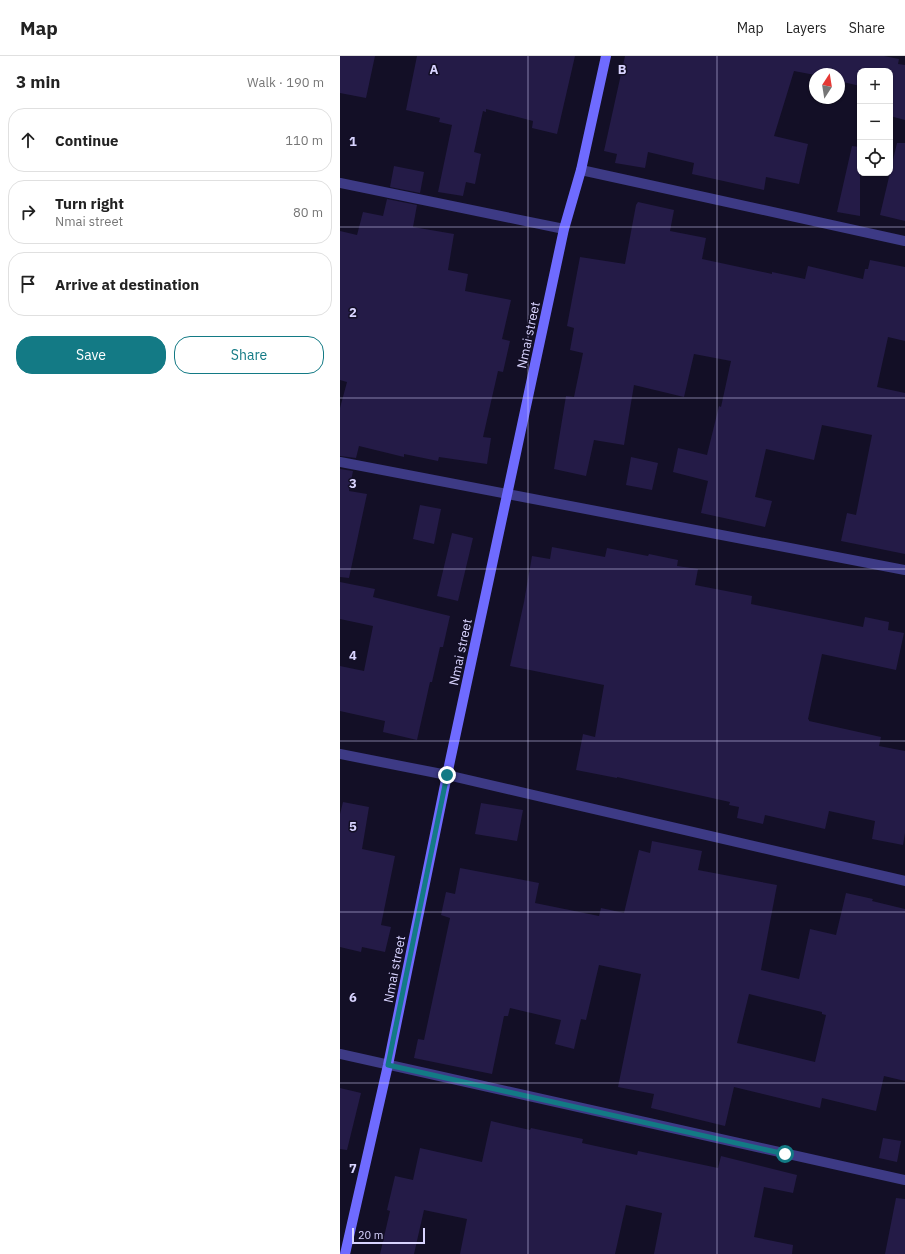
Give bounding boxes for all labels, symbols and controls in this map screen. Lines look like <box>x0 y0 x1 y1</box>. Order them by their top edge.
text: Map <box>20 16 58 40</box>
text: Map <box>737 19 764 37</box>
text: Layers <box>786 19 827 37</box>
text: Share <box>849 19 885 37</box>
text: A <box>430 61 439 78</box>
text: B <box>618 61 627 78</box>
north arrow <box>809 68 845 104</box>
map controls <box>857 68 893 176</box>
button: + <box>857 68 893 104</box>
text: 3 min <box>16 71 60 93</box>
text: Walk · 190 m <box>247 74 324 91</box>
button: − <box>857 104 893 140</box>
icon: ahead <box>17 129 39 151</box>
text: Continue <box>55 131 119 150</box>
text: 110 m <box>285 132 323 149</box>
text: 1 <box>349 133 357 150</box>
button: locate <box>857 140 893 176</box>
text: Turn right <box>55 194 124 213</box>
icon: right <box>17 201 39 223</box>
text: 80 m <box>293 204 323 221</box>
text: Nmai street <box>55 213 123 230</box>
icon: arrive <box>17 273 39 295</box>
text: Arrive at destination <box>55 275 199 294</box>
street label: Nmai street <box>513 300 544 370</box>
text: 2 <box>349 304 357 321</box>
button: Save <box>16 336 166 374</box>
button: Share <box>174 336 324 374</box>
text: 3 <box>349 475 357 492</box>
street label: Nmai street <box>445 617 476 687</box>
text: 4 <box>349 647 357 664</box>
route end <box>438 766 456 784</box>
text: 5 <box>349 818 357 835</box>
street label: Nmai street <box>380 934 409 1004</box>
text: 6 <box>349 989 357 1006</box>
route start <box>776 1145 794 1163</box>
text: 7 <box>349 1160 357 1177</box>
scale bar <box>352 1226 425 1245</box>
text: 20 m <box>358 1228 383 1242</box>

